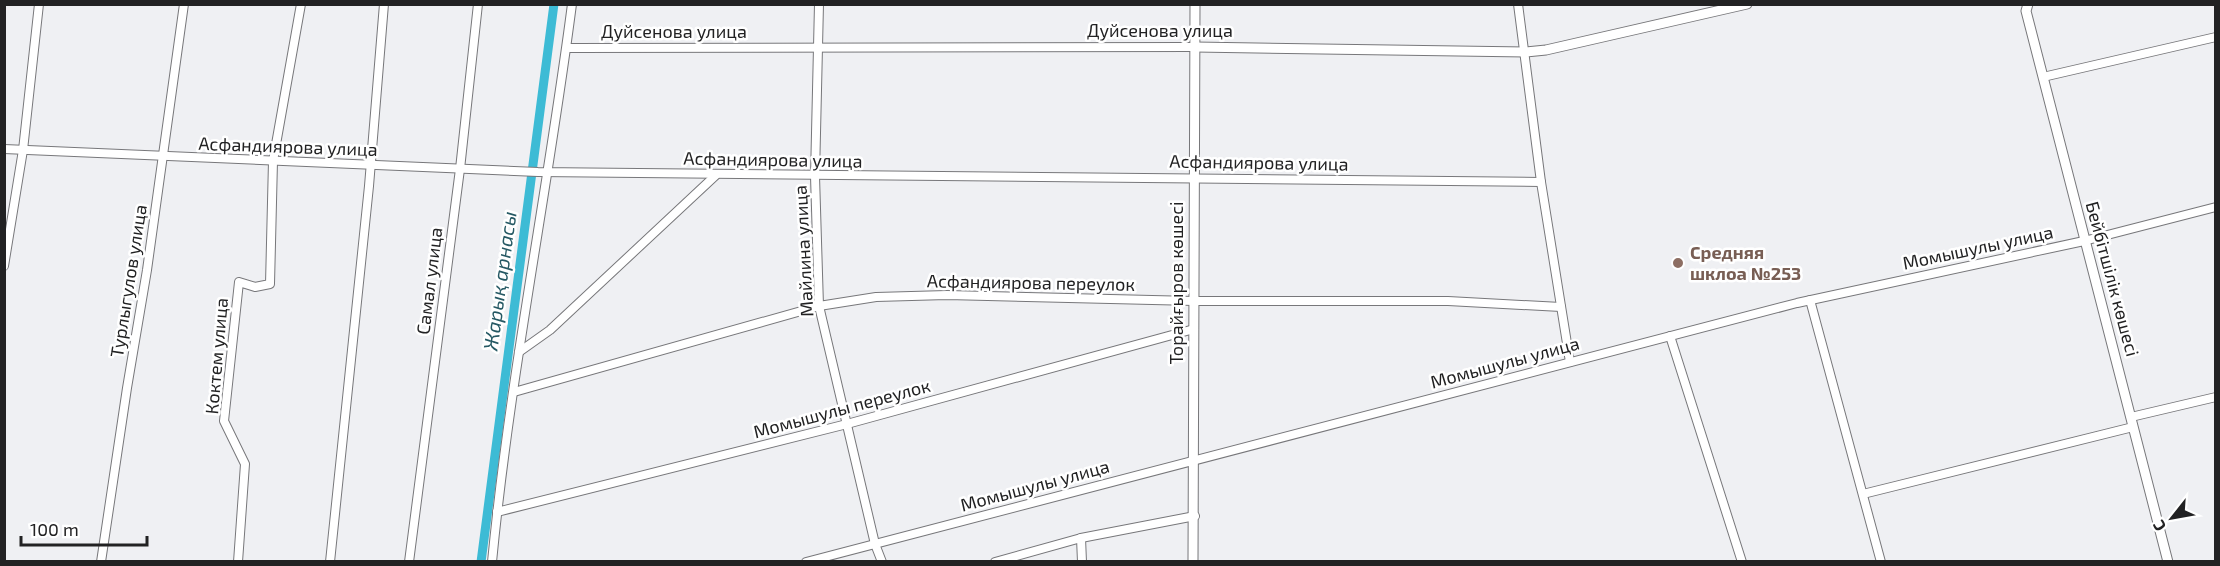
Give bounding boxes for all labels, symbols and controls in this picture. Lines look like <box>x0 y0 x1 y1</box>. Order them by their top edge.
street label: Дуйсенова улица <box>1087 19 1233 41</box>
street label: Дуйсенова улица <box>601 20 747 42</box>
street label: Асфандиярова улица <box>198 132 378 160</box>
street label: Асфандиярова улица <box>683 146 863 172</box>
street label: Асфандиярова улица <box>1169 149 1349 175</box>
street label: Майлина улица <box>789 185 817 317</box>
street label: Бейбітшілік көшесі <box>2082 199 2144 359</box>
street label: Торайғыров көшесі <box>1165 201 1187 365</box>
street label: Турлыгулов улица <box>105 203 151 359</box>
water label: Жарық арнасы <box>477 210 521 353</box>
street label: Момышулы улица <box>1901 220 2055 274</box>
street label: Самал улица <box>412 226 447 336</box>
place label: Средняя шклоа №253 <box>1690 241 1801 284</box>
marker: Средняя шклоа №253 <box>1671 256 1685 270</box>
street label: Асфандиярова переулок <box>927 269 1136 295</box>
street label: Коктем улица <box>200 297 232 415</box>
street label: Момышулы улица <box>1428 332 1582 393</box>
street label: Момышулы переулок <box>751 374 933 442</box>
street label: Момышулы улица <box>958 455 1112 516</box>
north arrow <box>2142 488 2202 548</box>
scale bar <box>21 509 147 547</box>
text: С <box>2148 517 2169 535</box>
text: 100 m <box>30 518 79 540</box>

